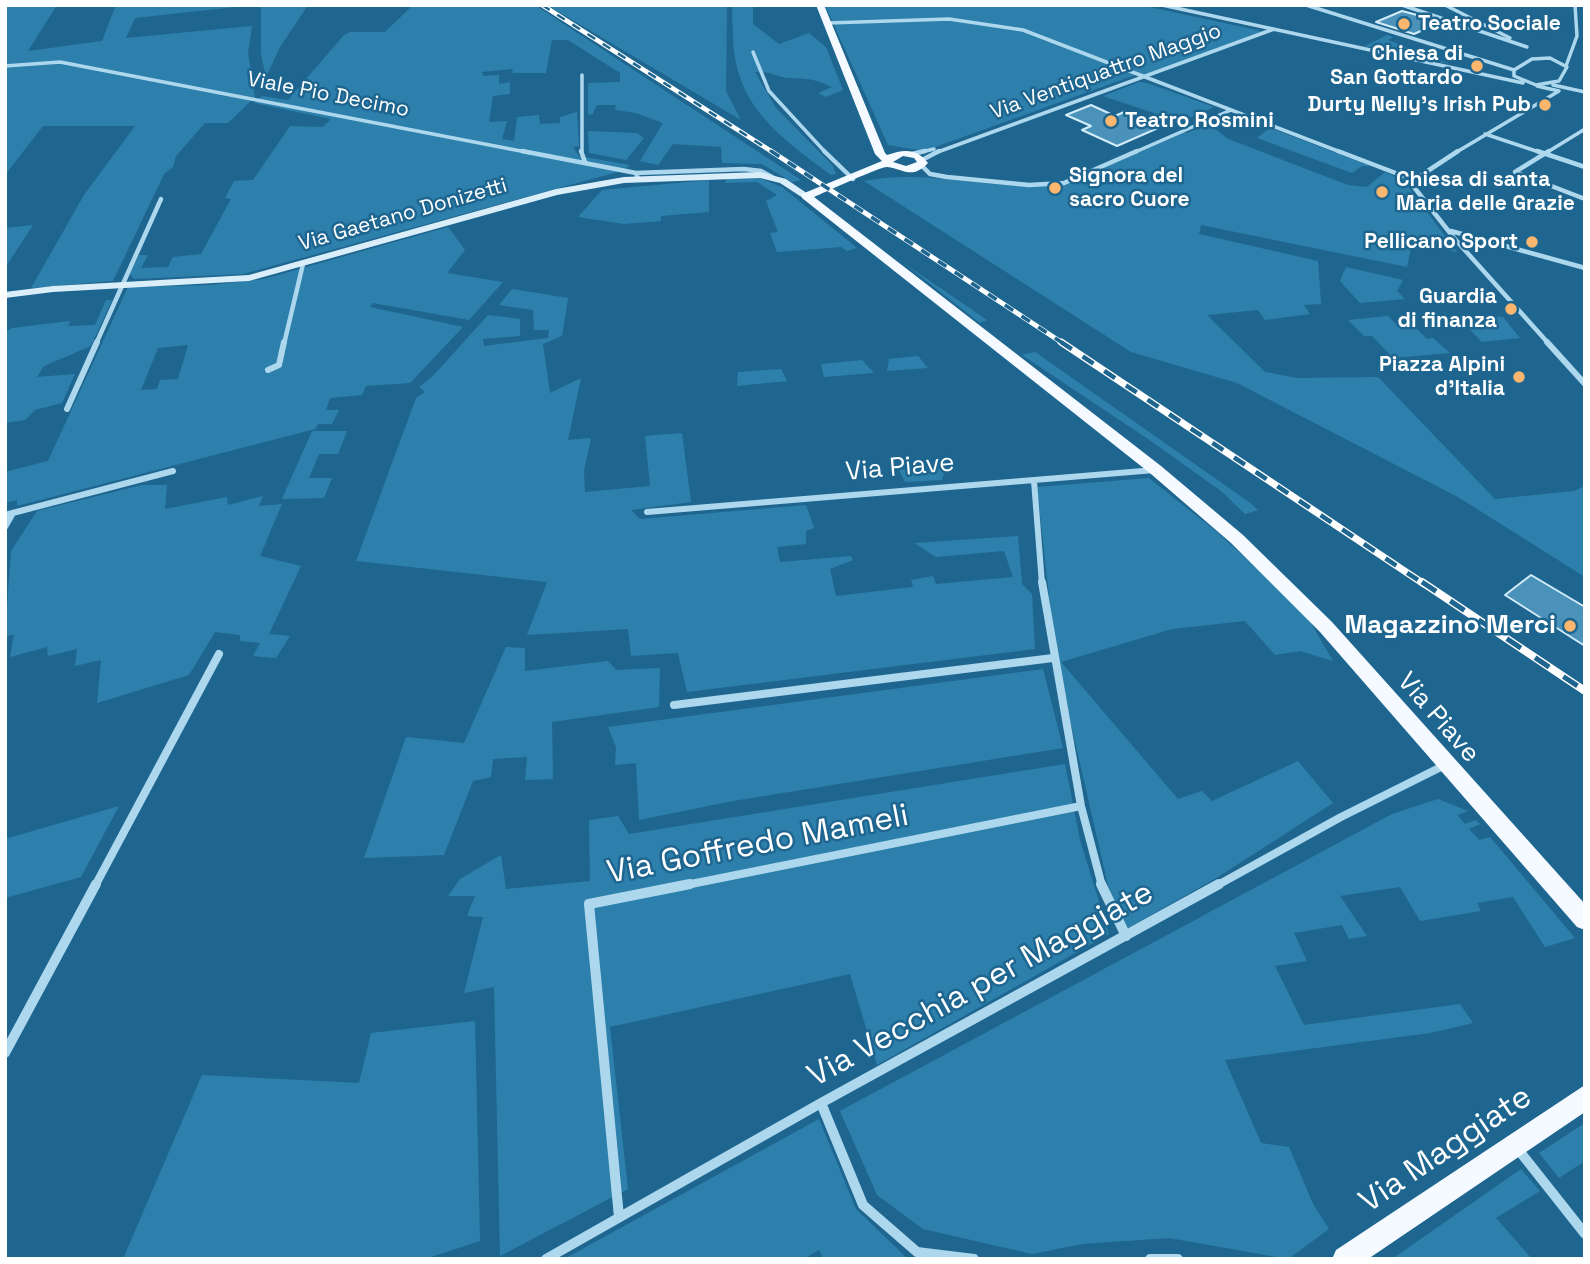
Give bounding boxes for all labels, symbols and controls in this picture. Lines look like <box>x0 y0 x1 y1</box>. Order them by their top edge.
place label: Teatro Sociale <box>1418 11 1561 37</box>
marker: Teatro Sociale <box>1396 16 1412 32</box>
street label: Via Ventiquattro Maggio <box>987 19 1225 125</box>
place label: Chiesa di San Gottardo <box>1330 41 1463 91</box>
marker: Chiesa di San Gottardo <box>1469 58 1485 74</box>
street label: Viale Pio Decimo <box>245 67 411 123</box>
place label: Durty Nelly's Irish Pub <box>1308 92 1531 118</box>
marker: Durty Nelly's Irish Pub <box>1537 97 1553 113</box>
place label: Teatro Rosmini <box>1125 108 1274 134</box>
marker: Teatro Rosmini <box>1103 113 1119 129</box>
place label: Signora del sacro Cuore <box>1069 163 1190 213</box>
place label: Chiesa di santa Maria delle Grazie <box>1396 167 1575 217</box>
street label: Via Gaetano Donizetti <box>296 173 510 257</box>
marker: Signora del sacro Cuore <box>1047 180 1063 196</box>
marker: Chiesa di santa Maria delle Grazie <box>1374 184 1390 200</box>
place label: Pellicano Sport <box>1364 229 1518 255</box>
marker: Pellicano Sport <box>1524 234 1540 250</box>
place label: Guardia di finanza <box>1398 284 1497 334</box>
marker: Guardia di finanza <box>1503 301 1519 317</box>
place label: Piazza Alpini d'Italia <box>1379 352 1505 402</box>
marker: Piazza Alpini d'Italia <box>1511 369 1527 385</box>
street label: Via Piave <box>844 448 956 488</box>
place label: Magazzino Merci <box>1344 610 1556 642</box>
marker: Magazzino Merci <box>1562 618 1578 634</box>
street label: Via Piave <box>1390 667 1486 769</box>
street label: Via Goffredo Mameli <box>604 797 912 893</box>
street label: Via Vecchia per Maggiate <box>802 874 1160 1096</box>
street label: Via Maggiate <box>1353 1078 1539 1222</box>

